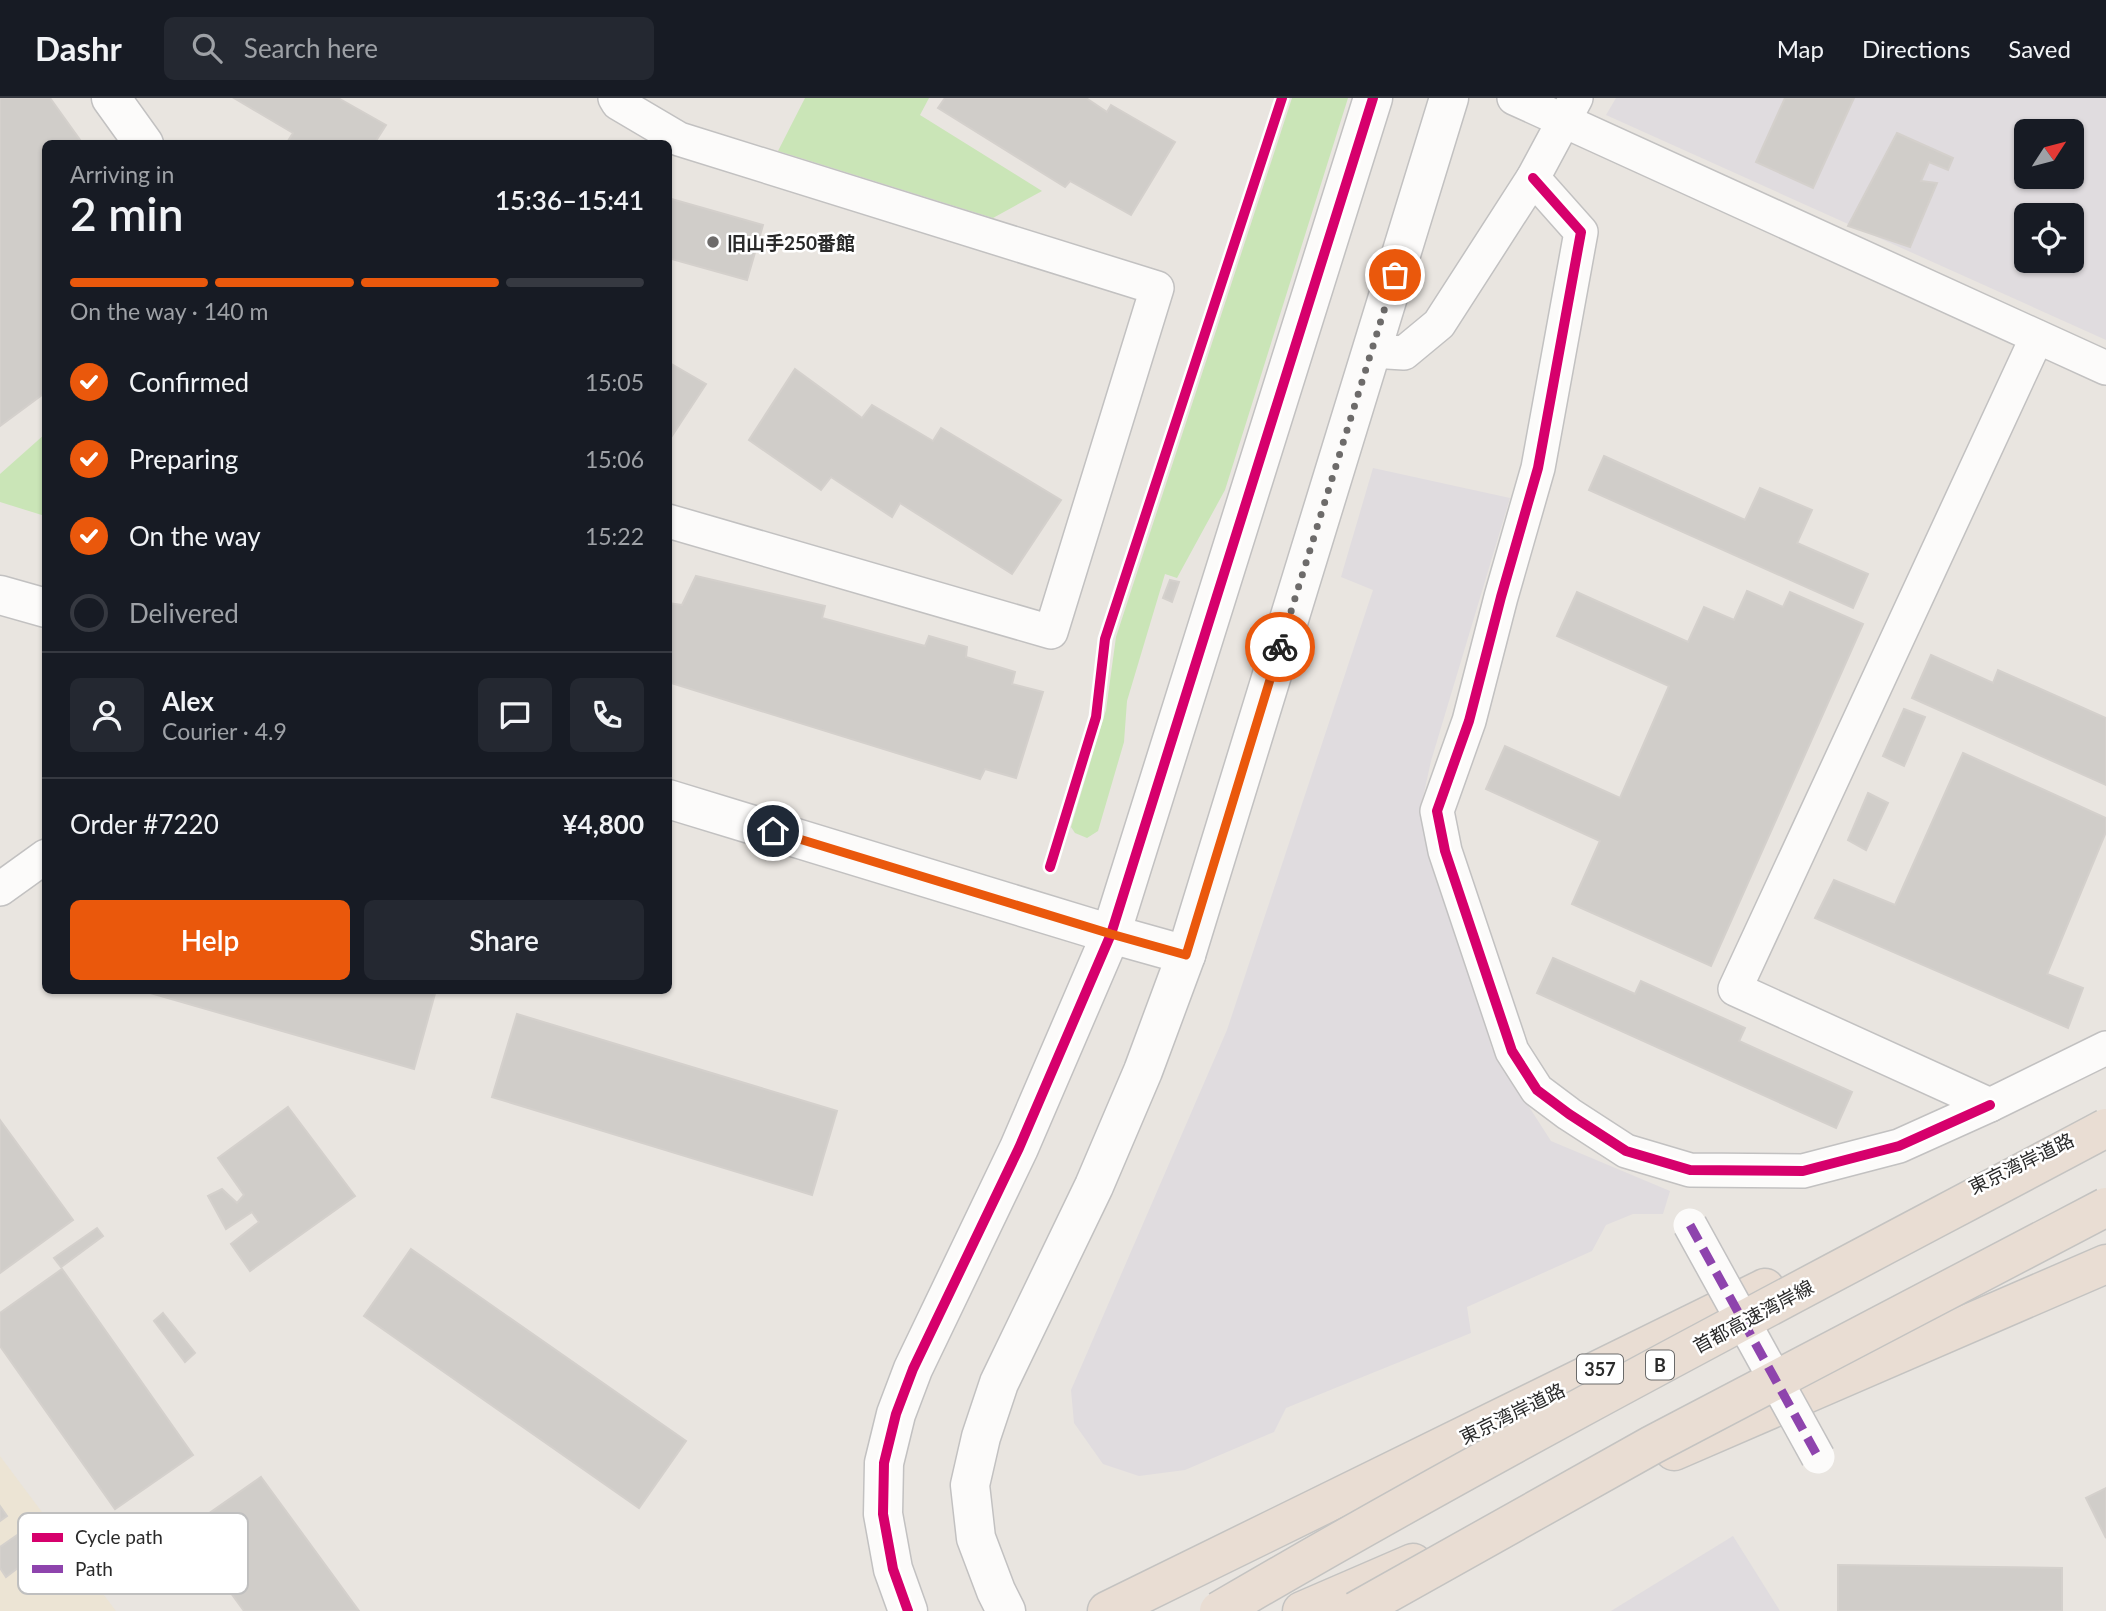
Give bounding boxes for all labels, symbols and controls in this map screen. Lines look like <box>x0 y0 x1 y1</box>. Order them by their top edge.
search box <box>164 17 654 80</box>
text: Dashr <box>35 28 122 68</box>
icon: search <box>188 29 226 67</box>
text: Search here <box>244 32 378 64</box>
text: Map <box>1777 34 1824 63</box>
text: Directions <box>1862 34 1970 63</box>
text: Saved <box>2008 34 2071 63</box>
north arrow <box>2014 119 2084 189</box>
map controls <box>2014 119 2084 273</box>
text: Arriving in <box>70 160 174 188</box>
text: 15:36–15:41 <box>495 184 644 216</box>
text: 2 min <box>70 186 184 241</box>
button: locate <box>2014 203 2084 273</box>
place label: 旧山手250番館 <box>727 231 855 254</box>
marker: 旧山手250番館 <box>705 234 721 250</box>
pin <box>1365 245 1425 305</box>
icon: bag <box>1376 256 1414 294</box>
text: On the way · 140 m <box>70 297 269 325</box>
icon: check <box>70 363 108 401</box>
text: Confirmed <box>129 366 249 398</box>
text: 15:05 <box>585 368 644 396</box>
icon: check <box>70 440 108 478</box>
text: Preparing <box>129 443 238 475</box>
text: 15:06 <box>585 445 644 473</box>
icon: check <box>70 517 108 555</box>
text: On the way <box>129 520 261 552</box>
text: 15:22 <box>585 522 644 550</box>
text: Delivered <box>129 597 239 629</box>
courier <box>1245 612 1315 682</box>
icon: bike <box>1261 628 1299 666</box>
button: person <box>70 678 144 752</box>
button: chat <box>478 678 552 752</box>
button: phone <box>570 678 644 752</box>
text: Alex <box>162 685 214 717</box>
text: Courier · 4.9 <box>162 717 287 745</box>
pin <box>743 801 803 861</box>
text: Order #7220 <box>70 808 219 840</box>
text: ¥4,800 <box>563 808 644 840</box>
icon: home <box>754 812 792 850</box>
button: Help <box>70 900 350 980</box>
button: Share <box>364 900 644 980</box>
street label: 東京湾岸道路 <box>1965 1128 2077 1198</box>
street label: 首都高速湾岸線 <box>1689 1275 1817 1357</box>
road number: B <box>1646 1350 1674 1380</box>
road number: 357 <box>1577 1354 1623 1384</box>
street label: 東京湾岸道路 <box>1456 1378 1568 1448</box>
legend <box>18 1513 248 1594</box>
text: Cycle path <box>75 1525 163 1548</box>
text: Path <box>75 1557 113 1580</box>

